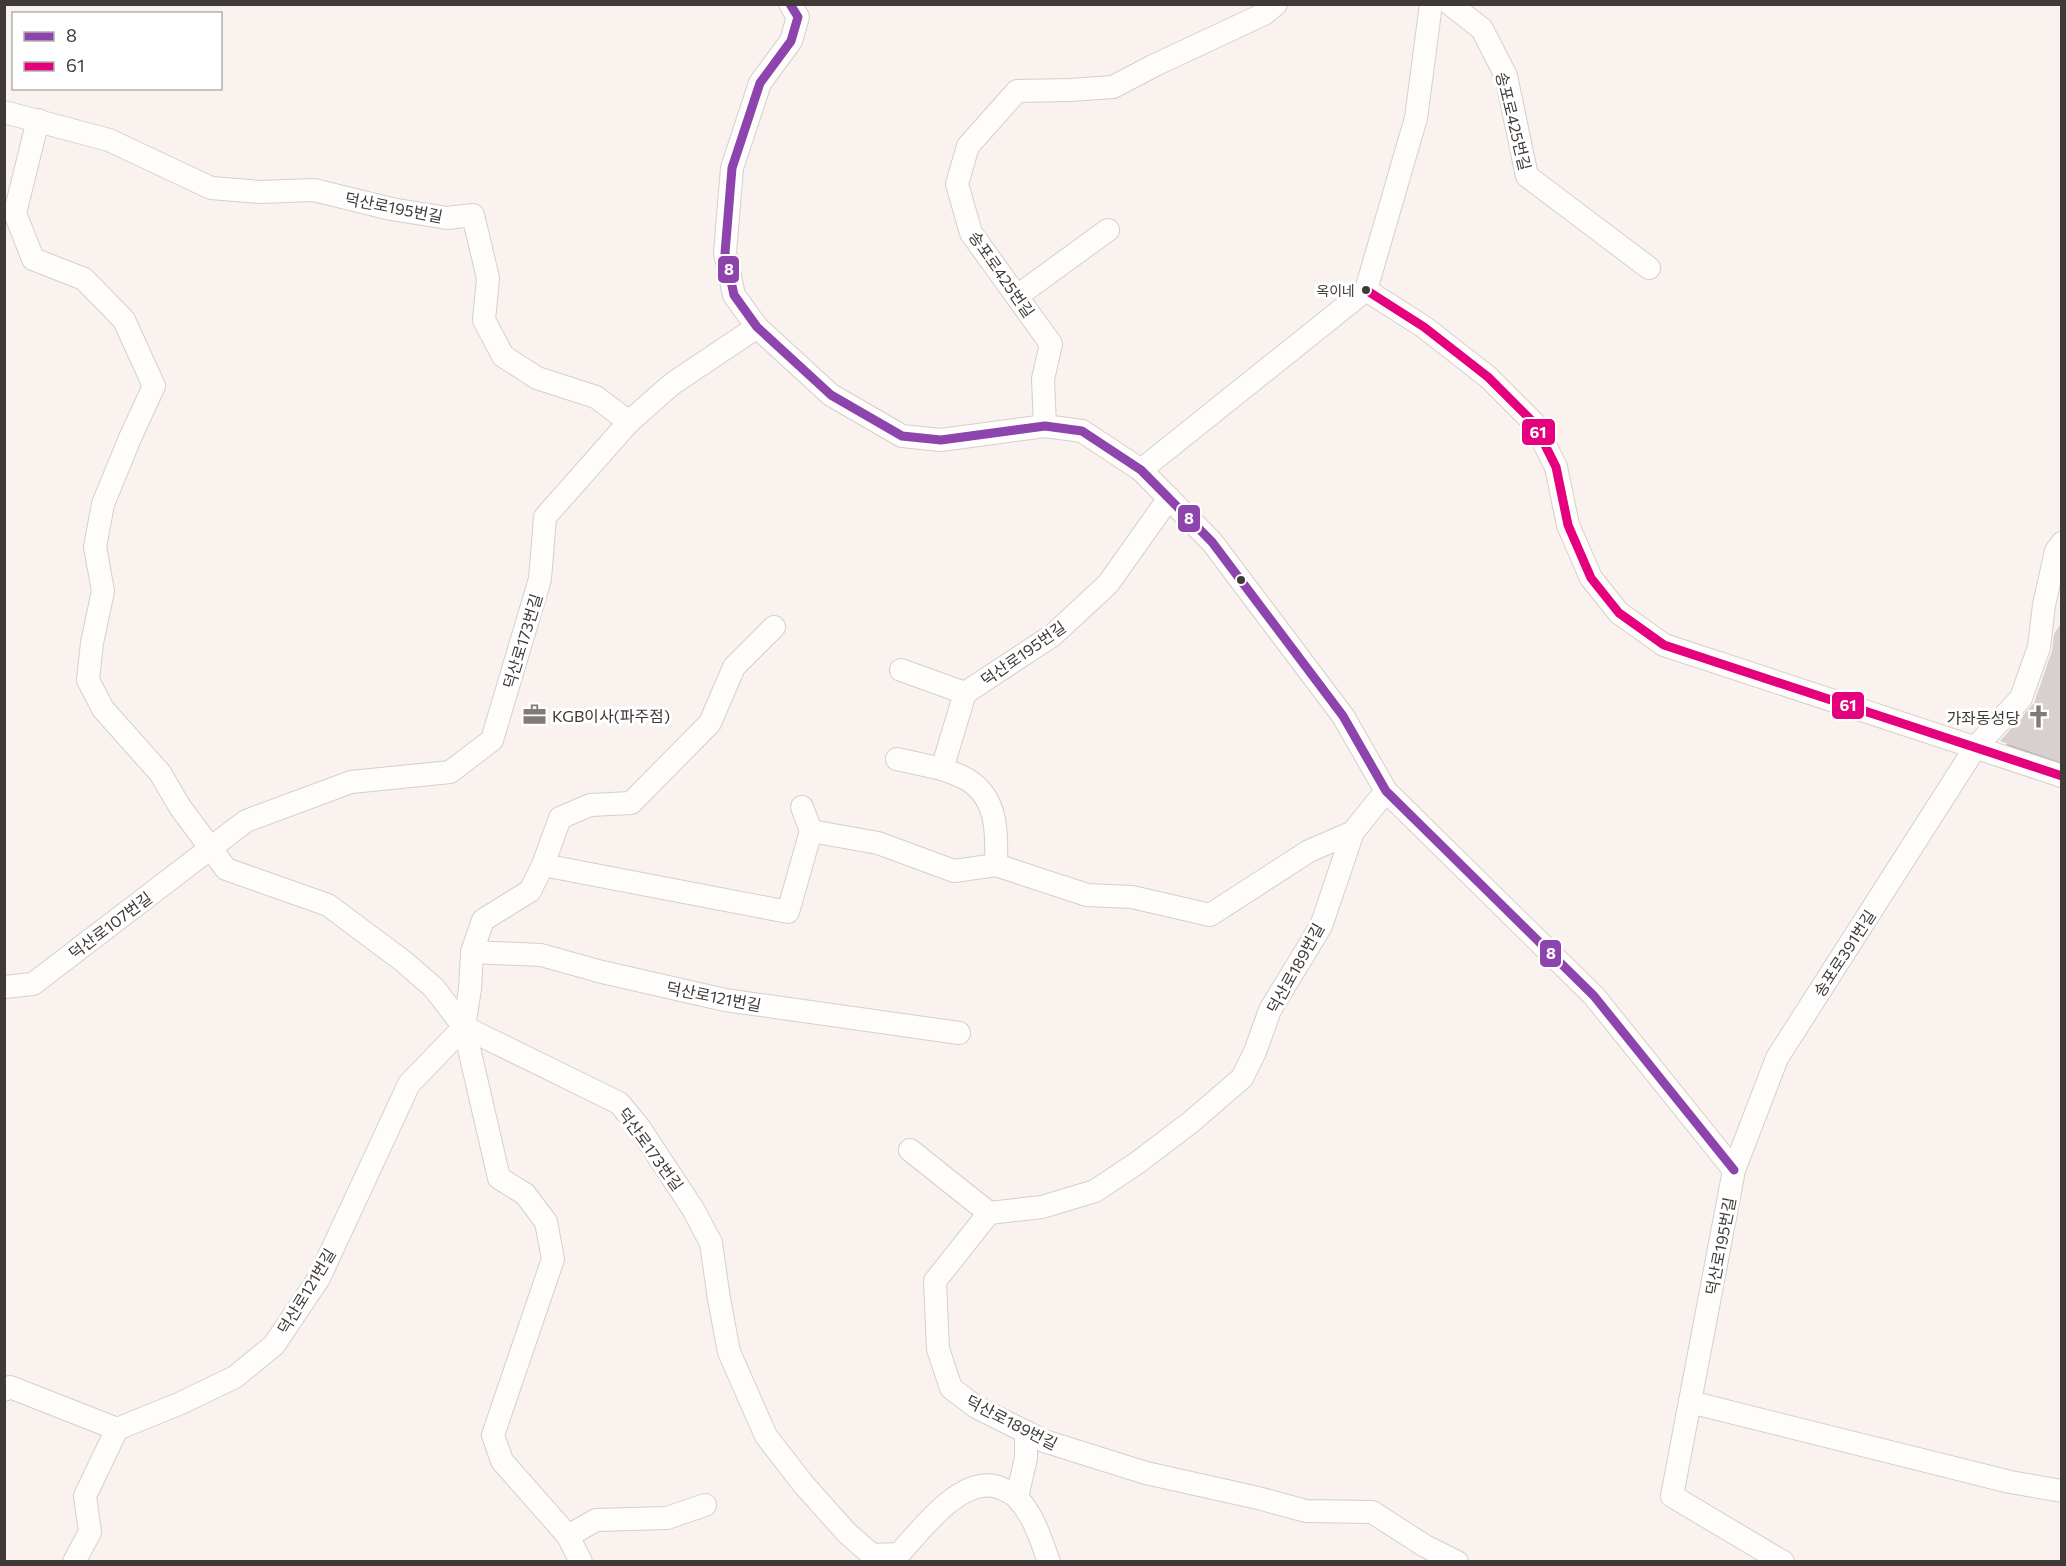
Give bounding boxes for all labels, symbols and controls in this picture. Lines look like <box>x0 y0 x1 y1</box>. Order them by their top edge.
legend <box>12 12 222 90</box>
text: 8 <box>66 24 77 46</box>
text: 61 <box>66 54 85 76</box>
street label: 송포로425번길 <box>1493 70 1535 172</box>
street label: 덕산로195번길 <box>343 188 445 226</box>
street label: 송포로425번길 <box>965 227 1039 321</box>
line badge: 8 <box>717 255 740 284</box>
text: 8 <box>724 259 734 278</box>
place label: 옥이네 <box>1316 282 1355 299</box>
marker: 옥이네 <box>1360 284 1372 296</box>
line badge: 61 <box>1521 418 1556 446</box>
text: 61 <box>1529 422 1547 441</box>
line badge: 8 <box>1177 504 1201 533</box>
text: 8 <box>1184 508 1194 527</box>
unlabelled marker <box>1235 574 1247 586</box>
street label: 덕산로173번길 <box>499 591 545 691</box>
street label: 덕산로195번길 <box>977 617 1069 689</box>
line badge: 61 <box>1831 691 1865 720</box>
text: 61 <box>1839 695 1857 714</box>
office icon: KGB이사(파주점) <box>521 702 547 728</box>
church icon: 가좌동성당 <box>2025 704 2051 730</box>
place label: KGB이사(파주점) <box>552 706 670 725</box>
place label: 가좌동성당 <box>1946 708 2020 727</box>
street label: 덕산로107번길 <box>65 888 155 962</box>
street label: 송포로391번길 <box>1809 906 1879 1000</box>
street label: 덕산로189번길 <box>1262 920 1328 1016</box>
line badge: 8 <box>1539 939 1562 968</box>
text: 8 <box>1546 943 1556 962</box>
street label: 덕산로121번길 <box>665 978 763 1014</box>
street label: 덕산로173번길 <box>615 1104 687 1194</box>
street label: 덕산로195번길 <box>1701 1195 1739 1297</box>
street label: 덕산로121번길 <box>273 1245 339 1337</box>
street label: 덕산로189번길 <box>963 1391 1061 1453</box>

